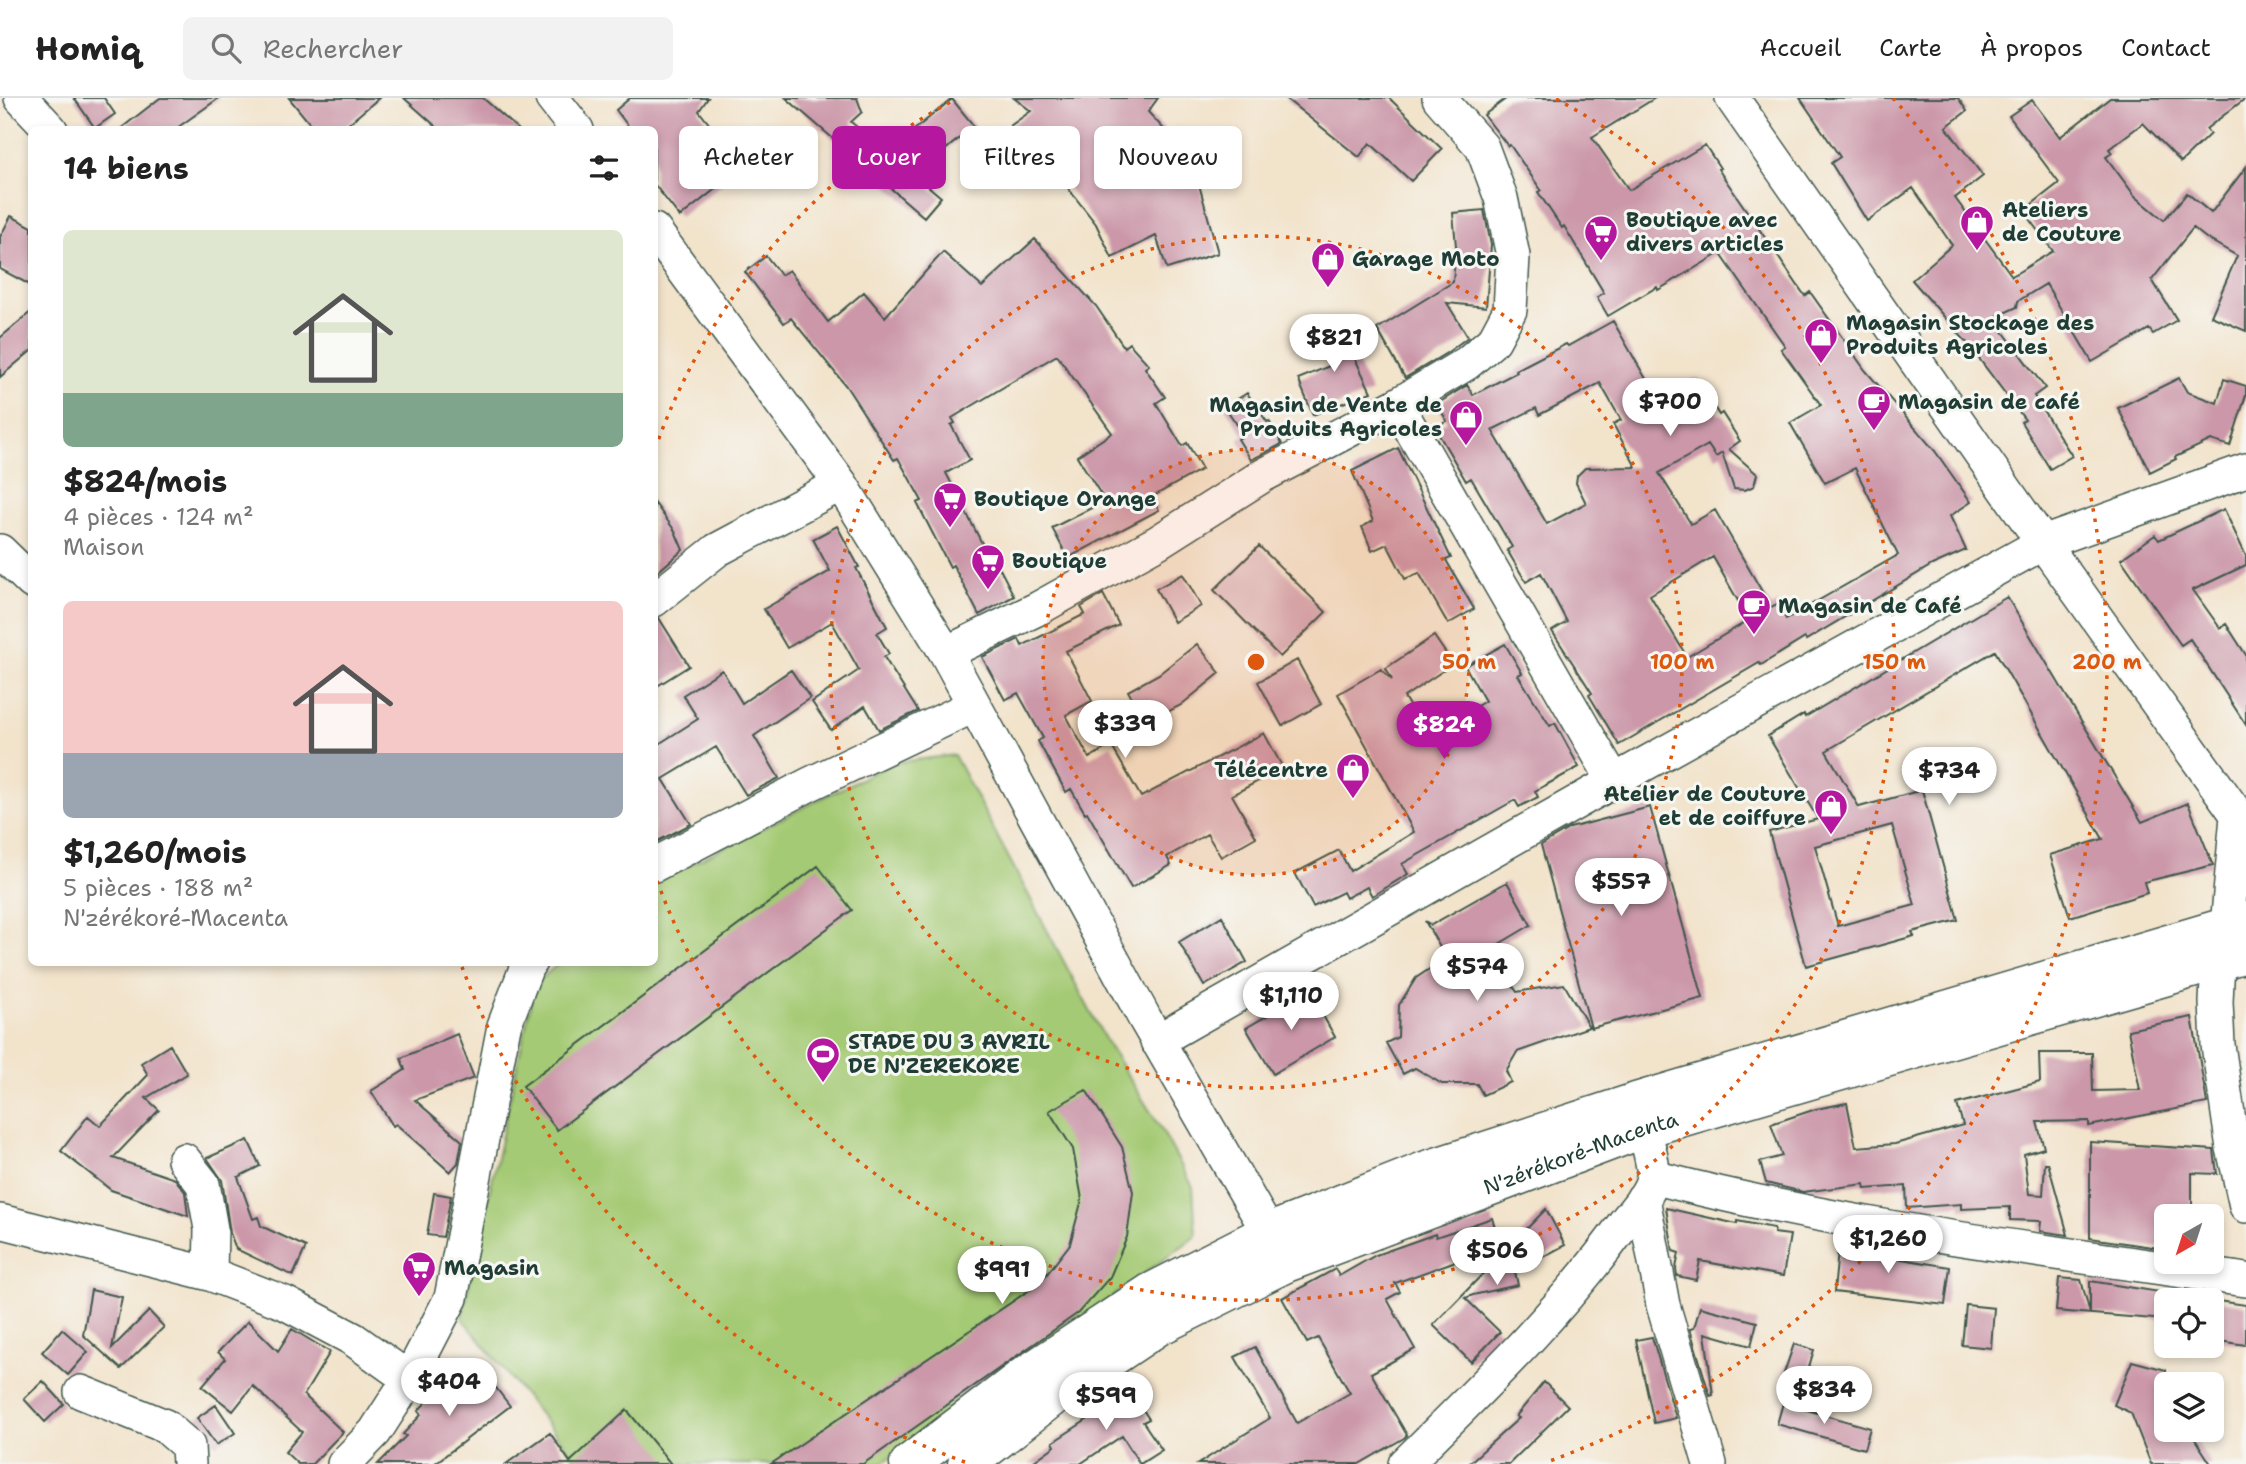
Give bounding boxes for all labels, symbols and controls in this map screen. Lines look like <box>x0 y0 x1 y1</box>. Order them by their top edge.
search box <box>183 17 673 80</box>
text: Homiq <box>35 26 141 71</box>
icon: search <box>207 29 245 67</box>
text: Rechercher <box>263 31 403 66</box>
text: Accueil <box>1760 32 1841 64</box>
text: Carte <box>1879 32 1942 64</box>
text: À propos <box>1980 32 2083 64</box>
text: Contact <box>2121 32 2211 64</box>
chip: Acheter <box>679 126 818 189</box>
chip: Louer <box>832 126 946 189</box>
chip: Filtres <box>960 126 1080 189</box>
chip: Nouveau <box>1094 126 1242 189</box>
text: 14 biens <box>63 148 189 189</box>
icon: filters <box>585 149 623 187</box>
place label: Ateliers de Couture <box>2002 196 2122 248</box>
shop icon: Ateliers de Couture <box>1958 203 1996 252</box>
place label: Boutique avec divers articles <box>1626 206 1784 258</box>
supermarket icon: Boutique avec divers articles <box>1582 213 1620 262</box>
shop icon: Garage Moto <box>1309 240 1347 289</box>
place label: Garage Moto <box>1352 245 1500 273</box>
icon: home <box>280 275 406 401</box>
place label: Magasin Stockage des Produits Agricoles <box>1846 309 2094 361</box>
pin: $821 <box>1293 314 1375 374</box>
shop icon: Magasin Stockage des Produits Agricoles <box>1802 316 1840 365</box>
text: $821 <box>1305 322 1363 352</box>
pin: $700 <box>1629 378 1711 438</box>
cafe icon: Magasin de café <box>1855 383 1893 432</box>
text: $700 <box>1638 386 1702 416</box>
place label: Magasin de café <box>1898 388 2080 416</box>
place label: Magasin de Vente de Produits Agricoles <box>1209 391 1442 443</box>
shop icon: Magasin de Vente de Produits Agricoles <box>1447 398 1485 447</box>
text: $824/mois <box>63 461 227 502</box>
supermarket icon: Boutique Orange <box>931 480 969 529</box>
place label: Boutique Orange <box>974 485 1157 513</box>
text: 4 pièces · 124 m² <box>63 502 254 532</box>
text: Maison <box>63 532 144 562</box>
supermarket icon: Boutique <box>969 542 1007 591</box>
place label: Boutique <box>1012 547 1107 575</box>
cafe icon: Magasin de Café <box>1735 587 1773 636</box>
place label: Magasin de Café <box>1778 592 1962 620</box>
icon: home <box>280 646 406 772</box>
text: 50 m <box>1442 648 1496 676</box>
text: 100 m <box>1650 648 1714 676</box>
text: 150 m <box>1862 648 1926 676</box>
text: 200 m <box>2072 648 2142 676</box>
centre of rings <box>1244 650 1268 674</box>
pin: $339 <box>1084 700 1166 760</box>
pin: $824 <box>1403 702 1485 761</box>
text: $339 <box>1094 708 1156 738</box>
text: $824 <box>1413 709 1475 739</box>
pin: $734 <box>1908 748 1990 807</box>
shop icon: Télécentre <box>1334 751 1372 800</box>
text: $734 <box>1918 755 1980 785</box>
place label: Télécentre <box>1214 756 1328 784</box>
place label: Atelier de Couture et de coiffure <box>1604 780 1806 832</box>
shop icon: Atelier de Couture et de coiffure <box>1812 787 1850 836</box>
text: $1,260/mois <box>63 832 247 873</box>
pin: $557 <box>1580 858 1662 918</box>
text: $557 <box>1591 866 1651 896</box>
text: 5 pièces · 188 m² <box>63 873 253 903</box>
text: N'zérékoré-Macenta <box>63 903 288 933</box>
pin: $574 <box>1436 944 1518 1003</box>
text: $574 <box>1446 951 1508 981</box>
pin: $1,110 <box>1234 972 1348 1032</box>
text: $1,110 <box>1259 980 1323 1010</box>
place label: STADE DU 3 AVRIL DE N'ZEREKORE <box>848 1028 1050 1080</box>
sports icon: STADE DU 3 AVRIL DE N'ZEREKORE <box>804 1035 842 1084</box>
street label: N'zérékoré-Macenta <box>1479 1105 1681 1202</box>
north arrow <box>2154 1204 2224 1274</box>
map controls <box>2154 1204 2224 1442</box>
pin: $1,260 <box>1831 1216 1945 1275</box>
text: $1,260 <box>1849 1223 1927 1253</box>
pin: $506 <box>1456 1228 1538 1287</box>
text: $506 <box>1466 1235 1528 1265</box>
pin: $991 <box>961 1246 1043 1306</box>
supermarket icon: Magasin <box>400 1249 438 1298</box>
place label: Magasin <box>444 1254 539 1282</box>
text: $991 <box>974 1254 1030 1284</box>
button: locate <box>2154 1288 2224 1358</box>
pin: $404 <box>408 1358 490 1418</box>
text: $404 <box>417 1366 481 1396</box>
pin: $834 <box>1783 1366 1865 1426</box>
pin: $599 <box>1065 1372 1147 1432</box>
button: layers <box>2154 1372 2224 1442</box>
text: $834 <box>1792 1374 1856 1404</box>
text: $599 <box>1075 1380 1137 1410</box>

